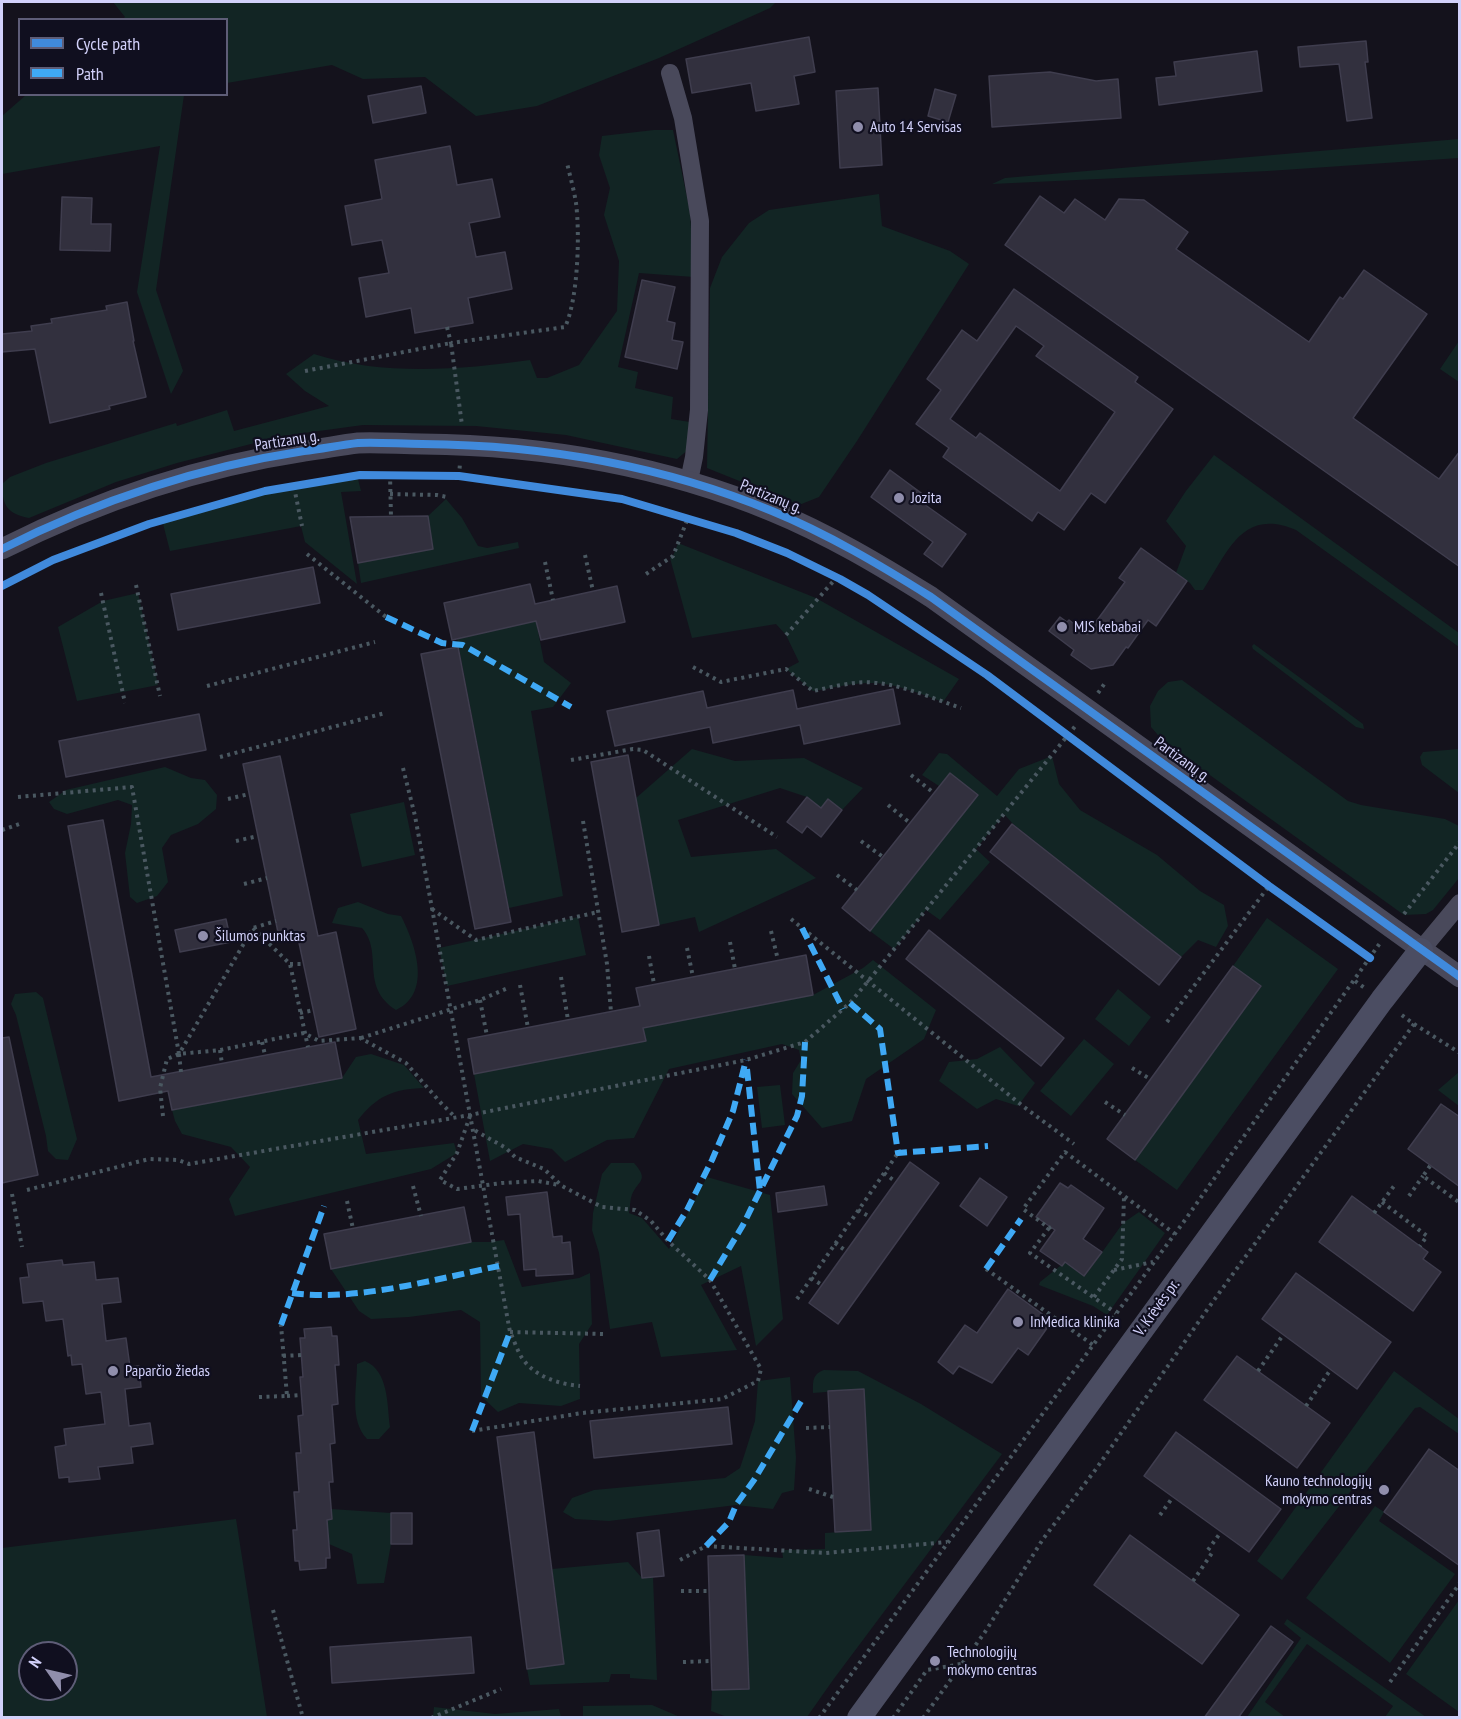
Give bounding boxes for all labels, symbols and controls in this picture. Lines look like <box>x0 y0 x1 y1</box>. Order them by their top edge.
legend <box>18 18 228 96</box>
text: Cycle path <box>76 32 140 55</box>
text: Path <box>76 62 104 85</box>
place label: Auto 14 Servisas <box>870 117 962 137</box>
marker: Auto 14 Servisas <box>851 120 865 134</box>
street label: Partizanų g. <box>253 426 321 456</box>
street label: Partizanų g. <box>737 476 805 518</box>
place label: Jozita <box>911 488 942 508</box>
marker: Jozita <box>892 491 906 505</box>
place label: MJS kebabai <box>1074 617 1141 637</box>
marker: MJS kebabai <box>1055 620 1069 634</box>
street label: Partizanų g. <box>1150 733 1214 787</box>
place label: Šilumos punktas <box>215 926 305 946</box>
marker: Šilumos punktas <box>196 929 210 943</box>
street label: V. Krėvės pr. <box>1130 1276 1184 1340</box>
place label: InMedica klinika <box>1030 1312 1120 1332</box>
marker: InMedica klinika <box>1011 1315 1025 1329</box>
place label: Paparčio žiedas <box>125 1361 210 1381</box>
marker: Paparčio žiedas <box>106 1364 120 1378</box>
place label: Kauno technologijų mokymo centras <box>1265 1471 1372 1509</box>
marker: Kauno technologijų mokymo centras <box>1377 1483 1391 1497</box>
north arrow <box>18 1641 78 1701</box>
place label: Technologijų mokymo centras <box>947 1642 1037 1680</box>
text: N <box>24 1653 45 1671</box>
marker: Technologijų mokymo centras <box>928 1654 942 1668</box>

